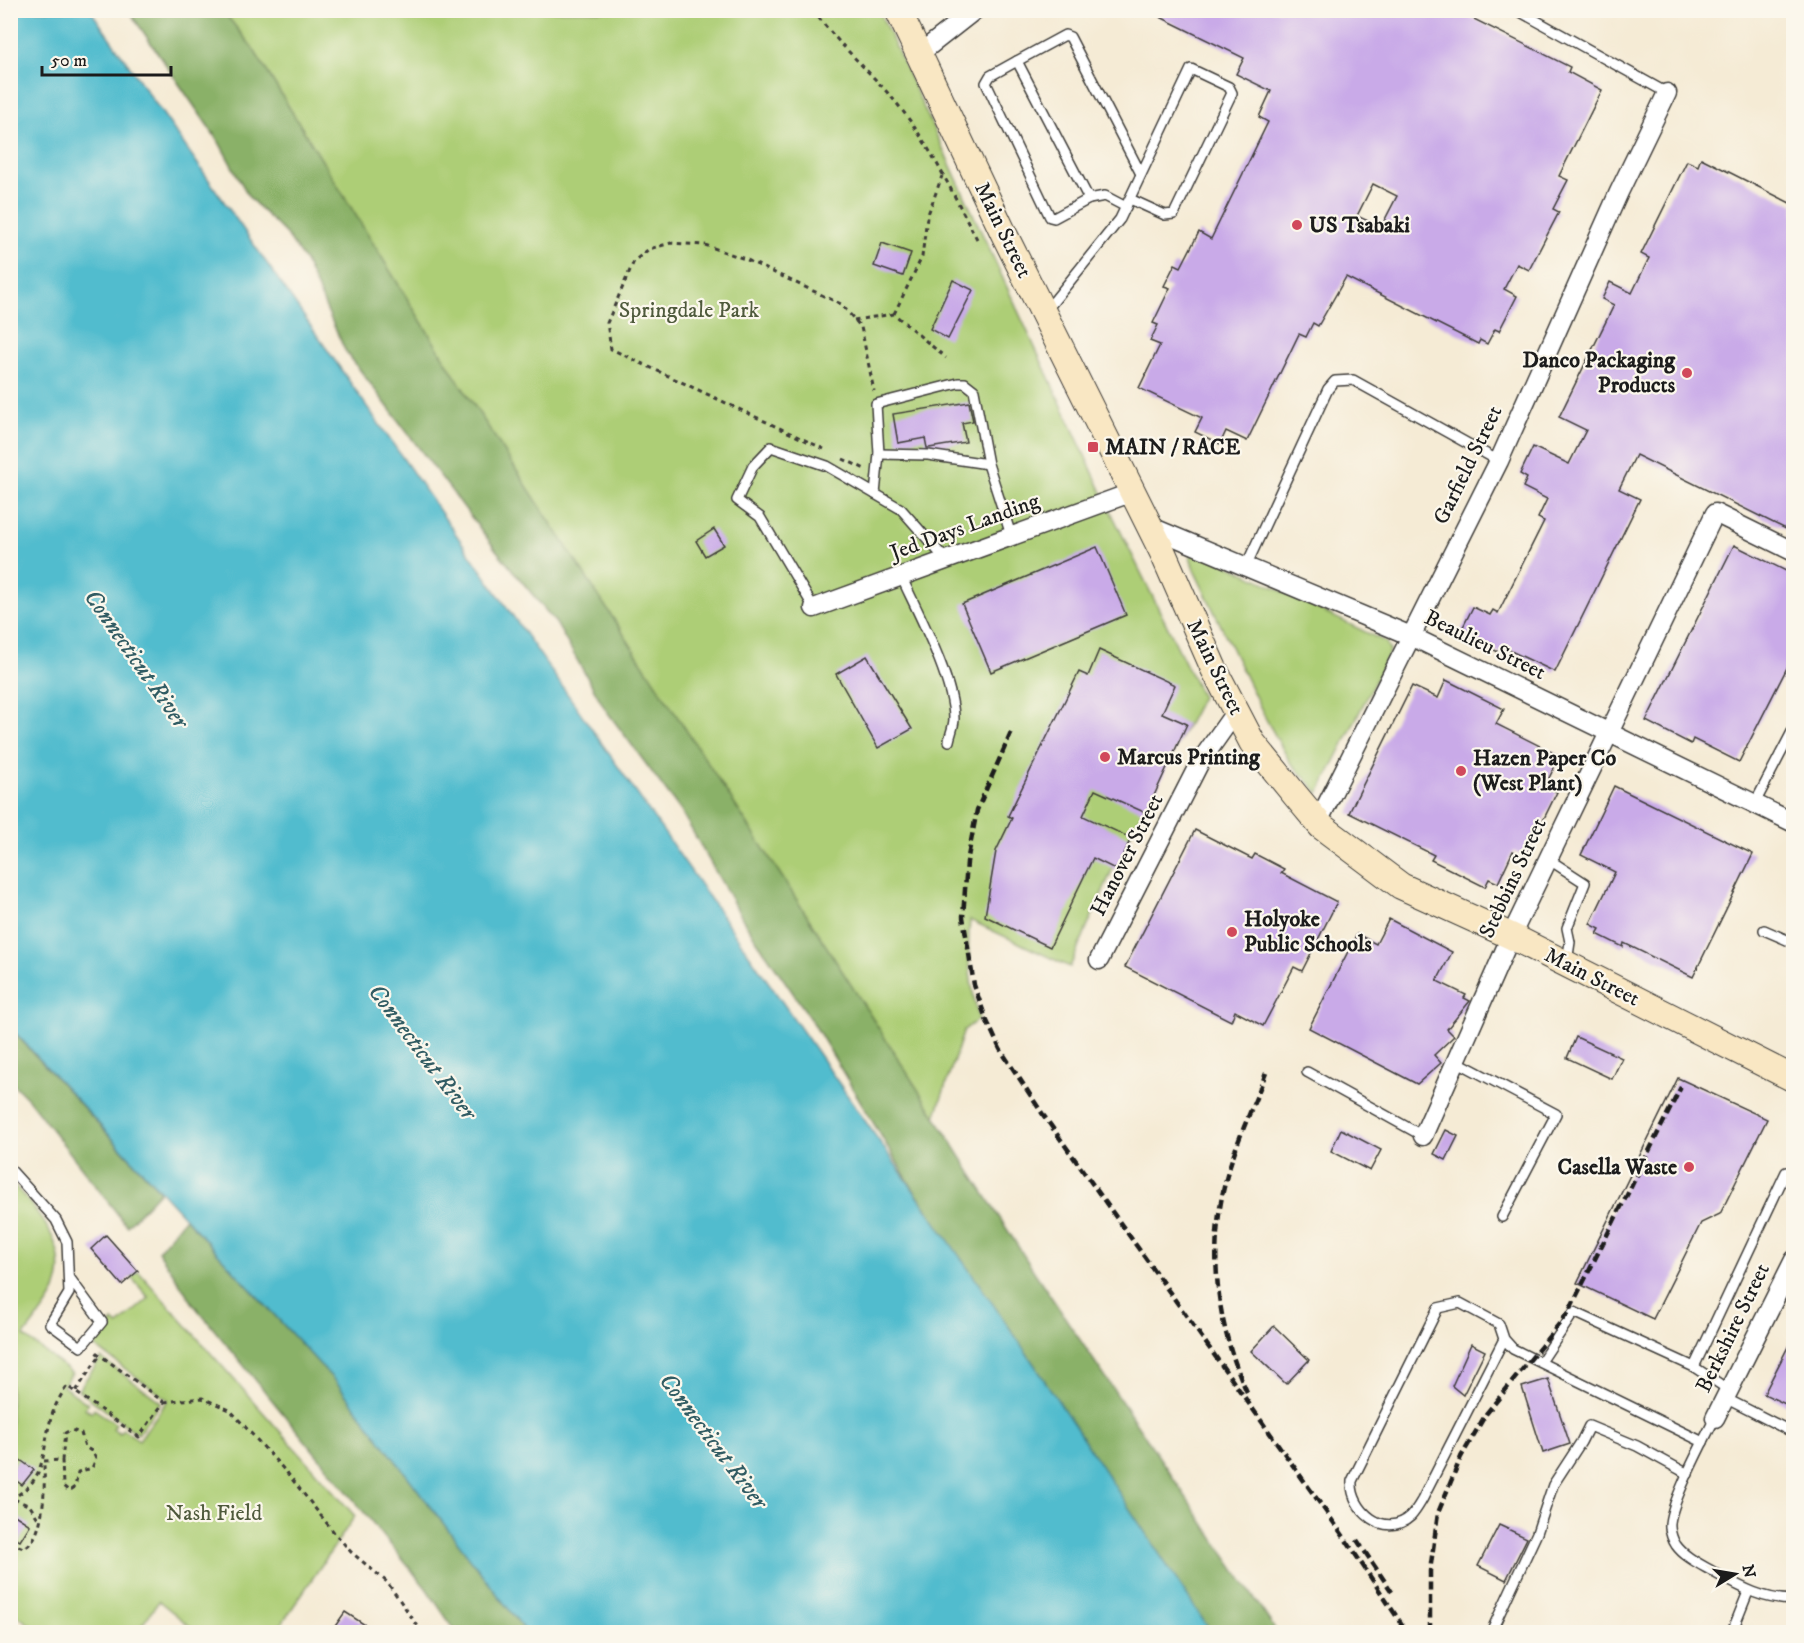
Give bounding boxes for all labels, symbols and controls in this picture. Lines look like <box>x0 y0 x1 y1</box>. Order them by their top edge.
scale bar <box>42 39 171 77</box>
text: 50 m <box>51 50 87 72</box>
street label: Main Street <box>968 178 1038 282</box>
place label: US Tsabaki <box>1309 212 1410 239</box>
marker: US Tsabaki <box>1290 218 1304 232</box>
park label: Springdale Park <box>619 297 759 324</box>
place label: Danco Packaging Products <box>1523 347 1676 399</box>
marker: Danco Packaging Products <box>1680 366 1694 380</box>
street label: Garfield Street <box>1428 401 1508 529</box>
place label: MAIN / RACE <box>1105 434 1241 461</box>
marker: MAIN / RACE <box>1086 440 1100 454</box>
street label: Jed Days Landing <box>885 487 1044 567</box>
water label: Connecticut River <box>77 584 196 736</box>
street label: Beaulieu Street <box>1420 604 1550 686</box>
street label: Main Street <box>1180 615 1250 719</box>
place label: Marcus Printing <box>1117 744 1261 771</box>
place label: Hazen Paper Co (West Plant) <box>1473 745 1616 797</box>
marker: Marcus Printing <box>1098 750 1112 764</box>
marker: Hazen Paper Co (West Plant) <box>1454 764 1468 778</box>
street label: Hanover Street <box>1085 789 1169 921</box>
street label: Stebbins Street <box>1473 814 1553 942</box>
place label: Holyoke Public Schools <box>1244 906 1372 958</box>
marker: Holyoke Public Schools <box>1225 925 1239 939</box>
street label: Main Street <box>1540 942 1644 1012</box>
water label: Connecticut River <box>361 978 484 1128</box>
place label: Casella Waste <box>1558 1154 1677 1181</box>
marker: Casella Waste <box>1682 1160 1696 1174</box>
street label: Berkshire Street <box>1690 1259 1776 1397</box>
water label: Connecticut River <box>652 1367 775 1517</box>
park label: Nash Field <box>166 1500 262 1527</box>
north arrow <box>1705 1544 1765 1604</box>
text: N <box>1738 1563 1760 1580</box>

